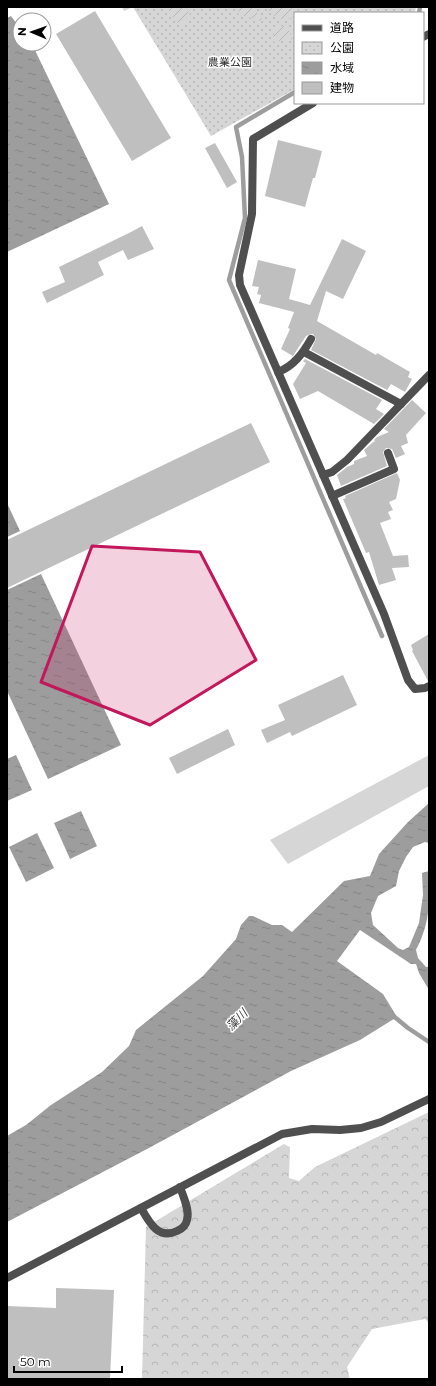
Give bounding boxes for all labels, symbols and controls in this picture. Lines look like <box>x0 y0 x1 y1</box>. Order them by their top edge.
north arrow <box>12 12 52 52</box>
legend <box>294 12 424 104</box>
text: 道路 <box>330 20 354 35</box>
text: N <box>15 27 29 36</box>
text: 公園 <box>330 40 354 55</box>
park label: 農業公園 <box>208 55 252 69</box>
text: 水域 <box>330 60 354 75</box>
text: 建物 <box>330 80 354 95</box>
water label: 藻川 <box>223 1004 252 1033</box>
scale bar <box>14 1348 122 1374</box>
text: 50 m <box>20 1354 51 1369</box>

